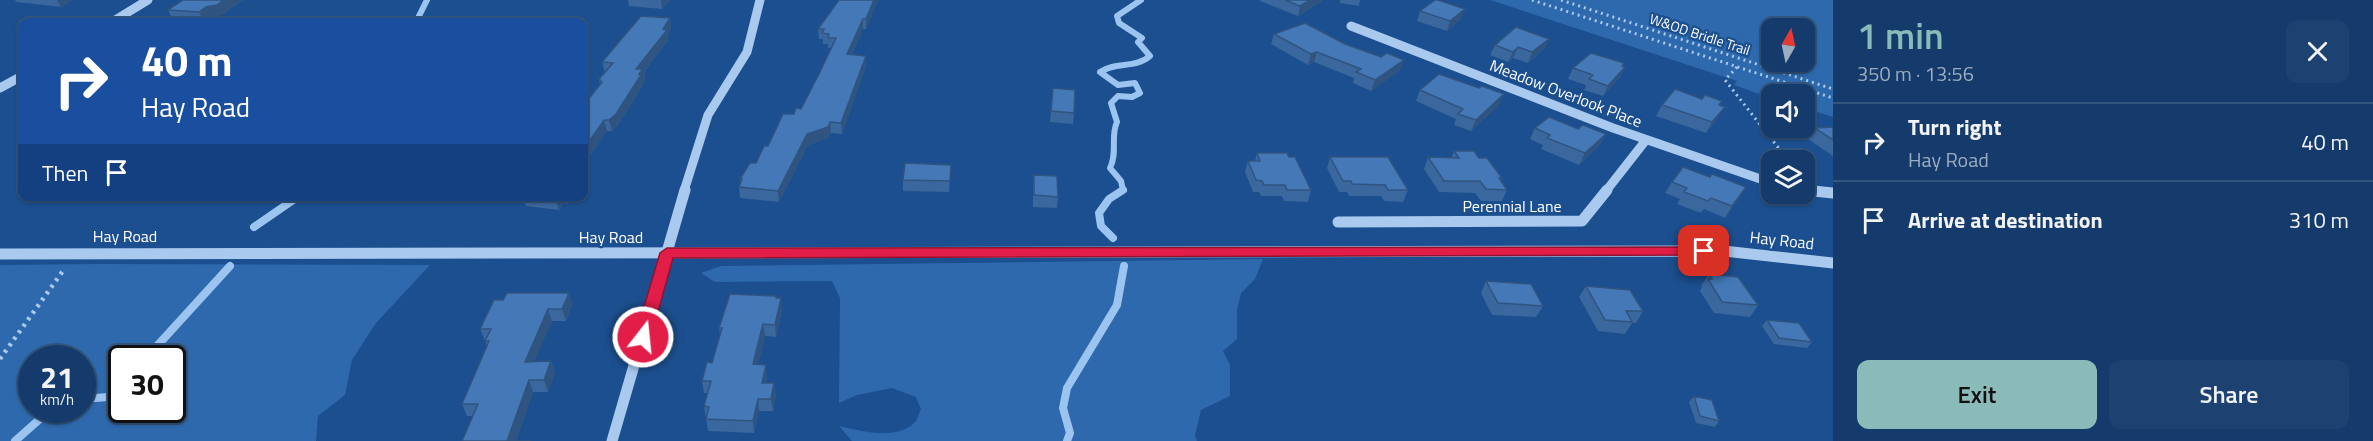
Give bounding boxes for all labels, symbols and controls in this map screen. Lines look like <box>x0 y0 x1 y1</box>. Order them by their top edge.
street label: W&OD Bridle Trail <box>1647 8 1753 60</box>
text: 1 min <box>1857 8 1944 63</box>
north arrow <box>1761 18 1815 72</box>
map controls <box>1761 18 1815 204</box>
button: close <box>2286 20 2349 83</box>
text: 40 m <box>141 28 233 92</box>
icon: right <box>42 42 120 120</box>
street label: Meadow Overlook Place <box>1486 53 1646 133</box>
text: 350 m · 13:56 <box>1857 58 1974 89</box>
button: sound <box>1761 84 1815 138</box>
text: Hay Road <box>141 86 250 127</box>
text: Turn right <box>1908 110 2002 144</box>
text: 40 m <box>2301 125 2349 159</box>
icon: right <box>1857 126 1890 159</box>
text: Hay Road <box>1908 144 1989 175</box>
button: layers <box>1761 150 1815 204</box>
text: Then <box>42 156 88 190</box>
icon: arrive <box>100 156 133 189</box>
street label: Perennial Lane <box>1462 194 1562 218</box>
text: Arrive at destination <box>1908 203 2103 237</box>
text: 310 m <box>2289 203 2349 237</box>
icon: arrive <box>1857 204 1890 237</box>
street label: Hay Road <box>93 224 157 248</box>
street label: Hay Road <box>579 225 643 249</box>
pin <box>1678 225 1729 276</box>
street label: Hay Road <box>1749 225 1815 255</box>
icon: arrive <box>1687 234 1720 267</box>
position arrow <box>611 305 675 369</box>
speed limit sign: 30 <box>108 345 186 423</box>
text: 21 <box>40 354 74 400</box>
button: Exit <box>1857 360 2097 429</box>
button: Share <box>2109 360 2349 429</box>
text: km/h <box>40 388 74 411</box>

